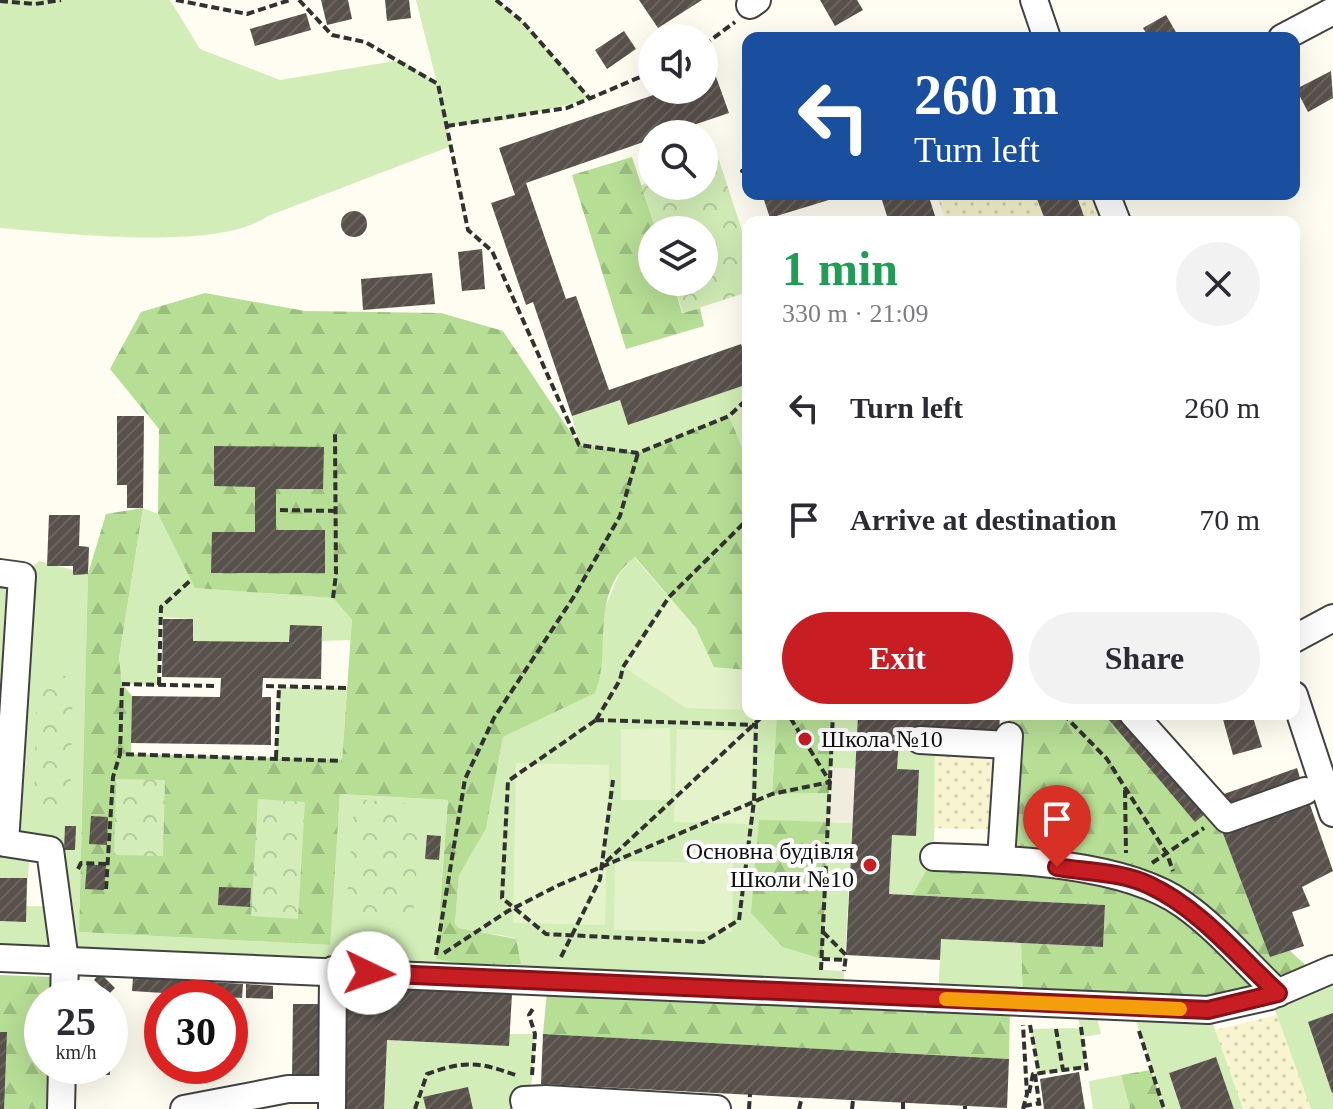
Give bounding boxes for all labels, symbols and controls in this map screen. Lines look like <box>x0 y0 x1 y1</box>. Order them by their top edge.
map controls <box>638 24 718 296</box>
button: sound <box>638 24 718 104</box>
icon: left <box>782 64 886 168</box>
text: 260 m <box>914 64 1059 126</box>
button: search <box>638 120 718 200</box>
text: Turn left <box>914 130 1040 170</box>
button: layers <box>638 216 718 296</box>
text: 1 min <box>782 242 898 295</box>
button: close <box>1176 242 1260 326</box>
text: 330 m · 21:09 <box>782 299 929 328</box>
icon: left <box>782 386 826 430</box>
text: Turn left <box>850 391 963 424</box>
text: 260 m <box>1184 391 1260 424</box>
icon: arrive <box>782 498 826 542</box>
text: Arrive at destination <box>850 503 1117 536</box>
text: 70 m <box>1199 503 1260 536</box>
button: Exit <box>782 612 1013 704</box>
button: Share <box>1029 612 1260 704</box>
place label: Школа №10 <box>821 726 943 752</box>
marker: Школа №10 <box>796 730 814 748</box>
pin <box>1023 785 1091 867</box>
icon: arrive <box>1035 797 1079 841</box>
place label: Основна будівля Школи №10 <box>686 838 854 892</box>
marker: Основна будівля Школи №10 <box>861 856 879 874</box>
position arrow <box>327 931 411 1015</box>
speed limit sign: 30 <box>144 980 248 1084</box>
text: 25 <box>56 999 96 1044</box>
text: km/h <box>55 1041 97 1063</box>

